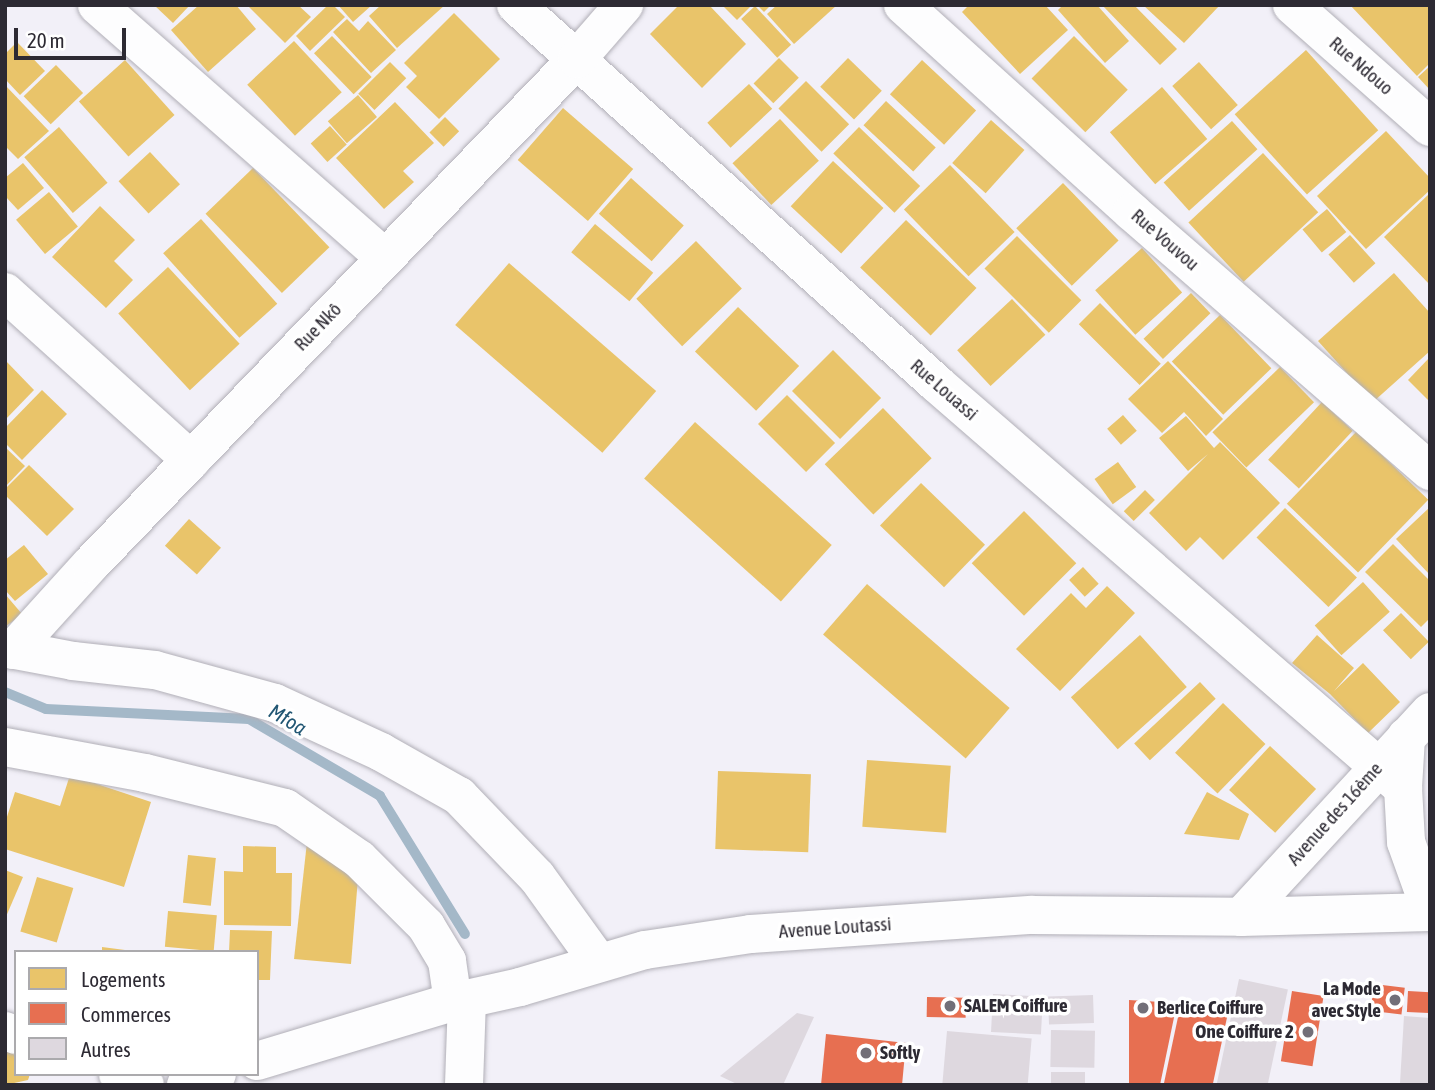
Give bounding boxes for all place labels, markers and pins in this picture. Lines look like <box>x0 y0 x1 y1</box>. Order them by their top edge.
place label: La Mode avec Style <box>1312 978 1381 1022</box>
marker: La Mode avec Style <box>1387 992 1403 1008</box>
place label: SALEM Coiffure <box>964 995 1068 1017</box>
place label: Berlice Coiffure <box>1157 997 1263 1019</box>
marker: SALEM Coiffure <box>942 998 958 1014</box>
marker: Berlice Coiffure <box>1135 1000 1151 1016</box>
place label: One Coiffure 2 <box>1195 1021 1294 1043</box>
marker: One Coiffure 2 <box>1300 1024 1316 1040</box>
place label: Softly <box>880 1042 920 1064</box>
marker: Softly <box>858 1045 874 1061</box>

